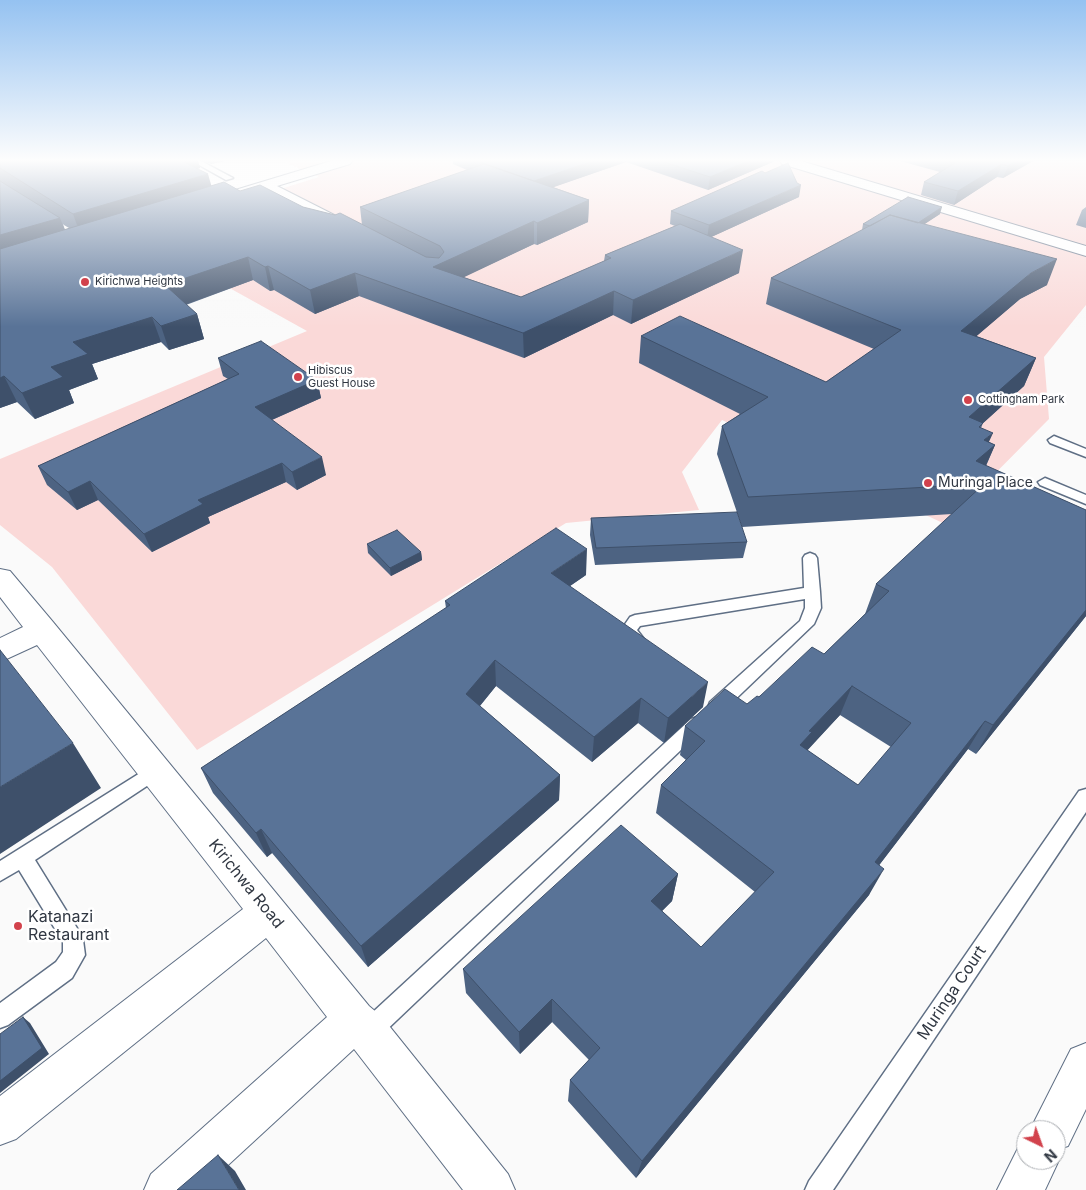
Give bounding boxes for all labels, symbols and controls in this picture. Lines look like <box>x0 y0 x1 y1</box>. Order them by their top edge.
place label: Kirichwa Heights <box>95 275 183 289</box>
marker: Kirichwa Heights <box>79 276 91 288</box>
place label: Hibiscus Guest House <box>308 364 375 390</box>
marker: Hibiscus Guest House <box>292 371 304 383</box>
place label: Cottingham Park <box>978 393 1064 407</box>
marker: Cottingham Park <box>962 394 974 406</box>
place label: Muringa Place <box>938 475 1033 491</box>
marker: Muringa Place <box>922 477 934 489</box>
street label: Kirichwa Road <box>204 836 288 932</box>
place label: Katanazi Restaurant <box>28 907 109 945</box>
marker: Katanazi Restaurant <box>12 920 24 932</box>
street label: Muringa Court <box>914 942 990 1044</box>
north arrow <box>1016 1120 1066 1170</box>
text: N <box>1041 1146 1060 1166</box>

